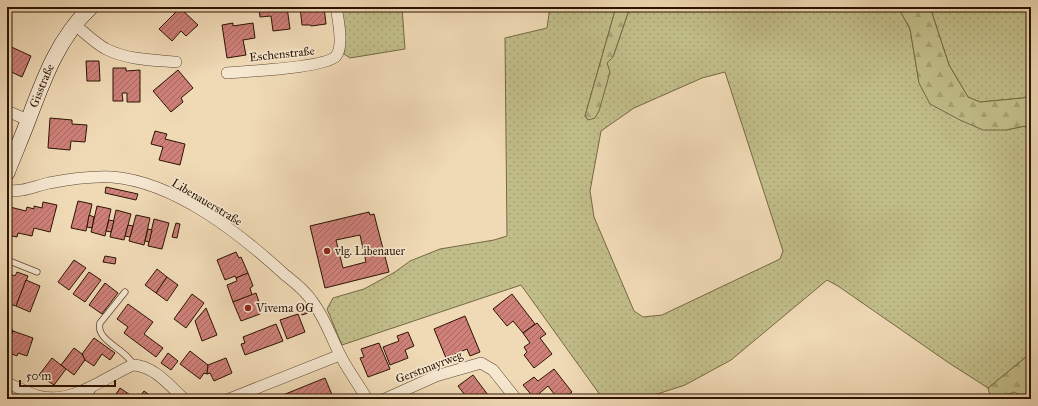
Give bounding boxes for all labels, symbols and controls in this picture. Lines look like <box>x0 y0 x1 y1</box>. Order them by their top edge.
street label: Eschenstraße <box>249 44 315 64</box>
street label: Gisstraße <box>27 62 57 109</box>
street label: Libenauerstraße <box>169 175 245 229</box>
place label: vlg. Libenauer <box>334 244 406 259</box>
marker: vlg. Libenauer <box>322 246 332 256</box>
place label: Vivema OG <box>255 301 314 315</box>
marker: Vivema OG <box>243 303 253 313</box>
street label: Gerstmayrweg <box>394 348 465 387</box>
scale bar <box>20 362 115 388</box>
text: 50 m <box>26 369 51 383</box>

